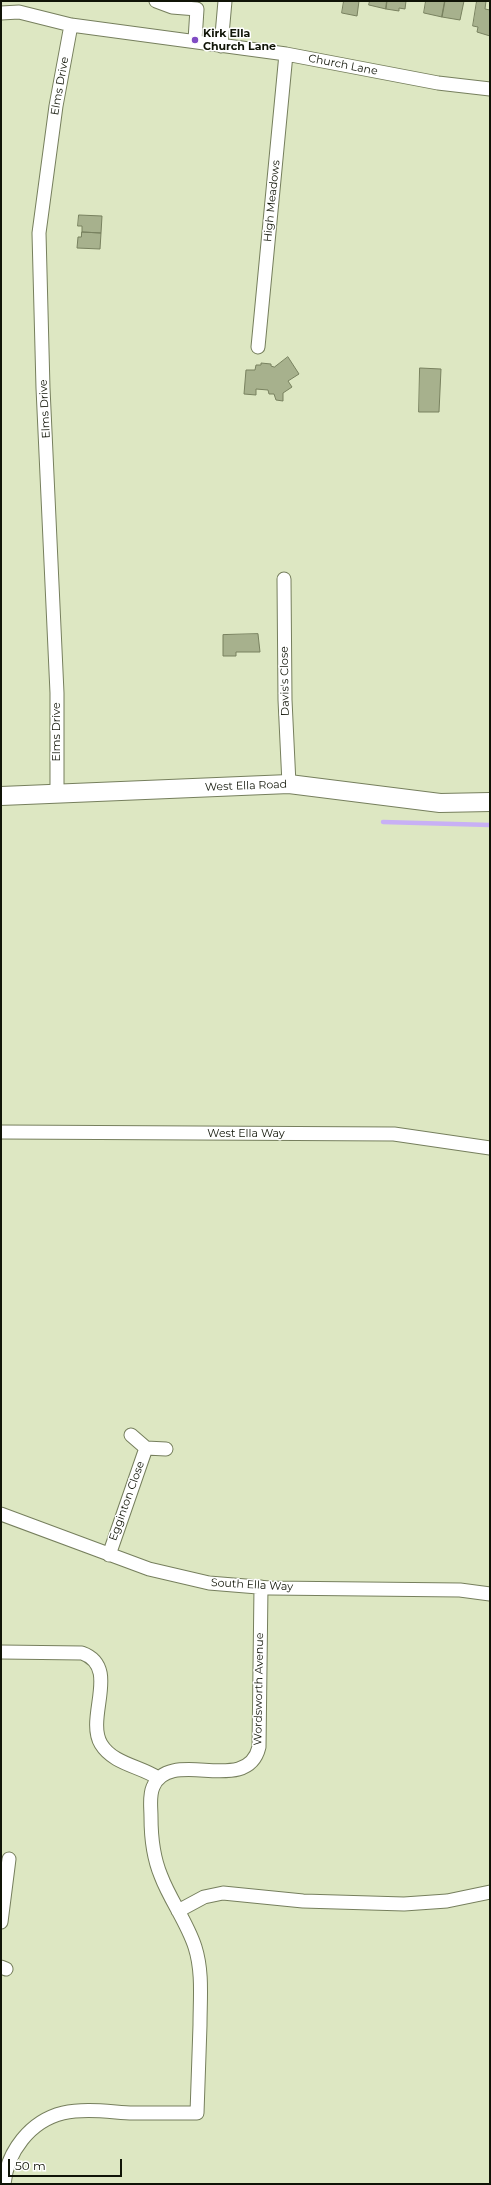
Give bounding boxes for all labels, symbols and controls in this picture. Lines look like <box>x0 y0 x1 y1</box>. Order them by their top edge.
place label: Kirk Ella Church Lane <box>203 27 276 53</box>
marker: Kirk Ella Church Lane <box>190 35 200 45</box>
street label: Church Lane <box>307 52 379 78</box>
street label: Elms Drive <box>48 56 72 116</box>
street label: High Meadows <box>261 159 283 243</box>
street label: Elms Drive <box>37 379 53 439</box>
street label: Davis's Close <box>278 646 292 716</box>
street label: Elms Drive <box>50 702 64 762</box>
street label: West Ella Road <box>205 778 287 794</box>
street label: West Ella Way <box>207 1127 285 1141</box>
street label: Egginton Close <box>106 1459 148 1543</box>
street label: South Ella Way <box>211 1576 293 1594</box>
street label: Wordsworth Avenue <box>251 1633 267 1745</box>
scale bar <box>10 2151 124 2177</box>
text: 50 m <box>15 2158 46 2173</box>

